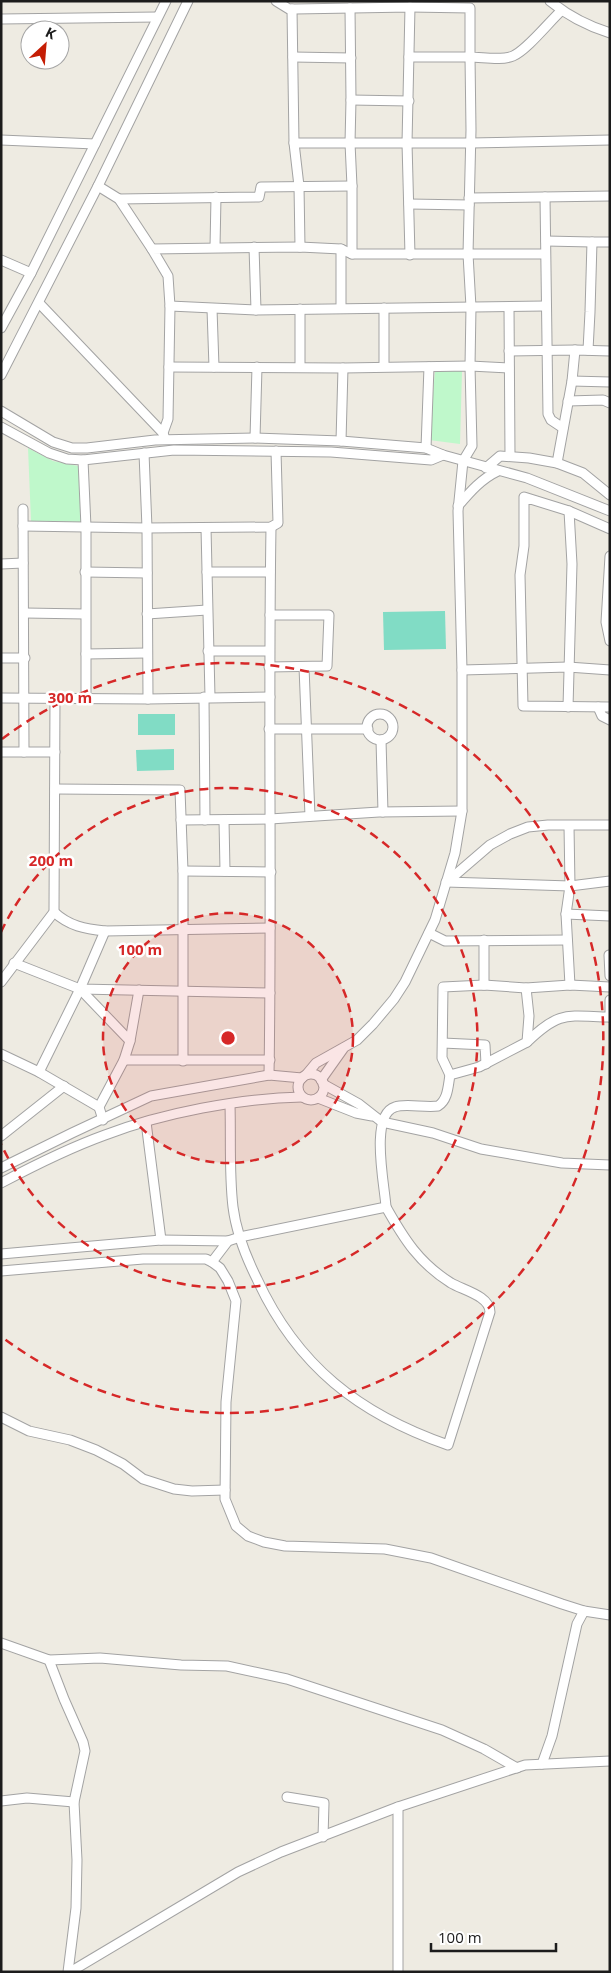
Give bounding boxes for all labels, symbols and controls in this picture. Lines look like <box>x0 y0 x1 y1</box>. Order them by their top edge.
north arrow <box>20 20 70 70</box>
text: K <box>43 22 60 44</box>
text: 300 m <box>48 687 92 707</box>
text: 200 m <box>29 850 73 870</box>
text: 100 m <box>118 939 162 959</box>
centre of rings <box>219 1029 237 1047</box>
scale bar <box>431 1920 556 1952</box>
text: 100 m <box>438 1927 482 1947</box>

